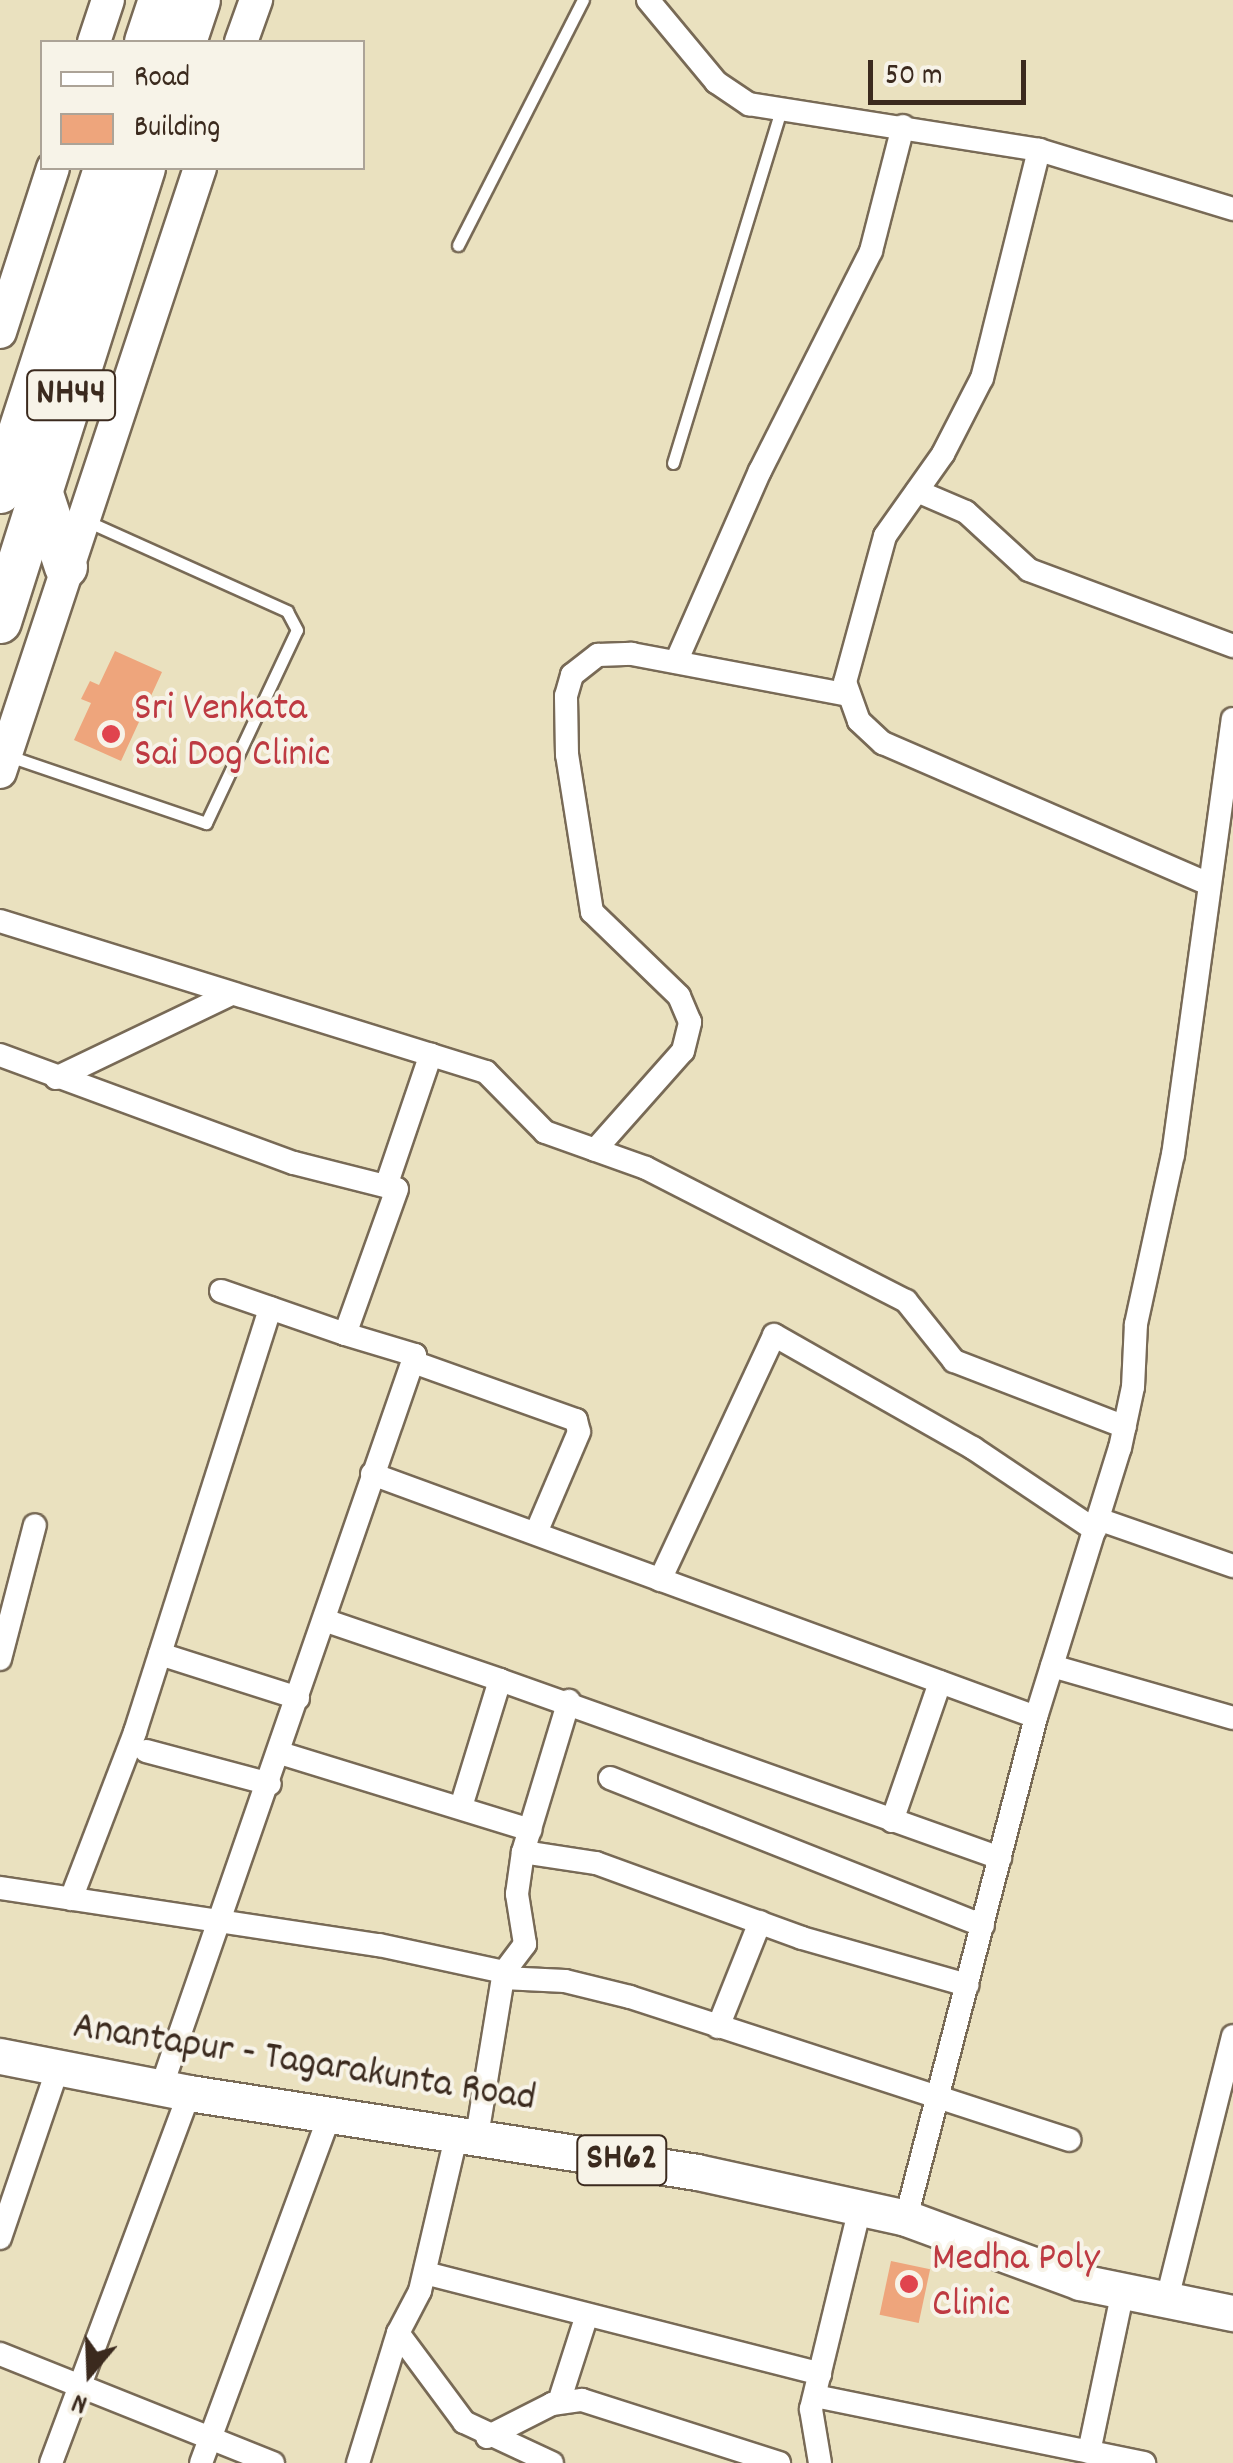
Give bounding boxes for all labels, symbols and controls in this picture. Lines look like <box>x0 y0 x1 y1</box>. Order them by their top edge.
legend <box>40 40 365 170</box>
scale bar <box>873 40 1030 102</box>
text: 50 m <box>885 56 943 99</box>
text: Road <box>134 58 190 101</box>
text: Building <box>134 108 220 151</box>
road number: NH44 <box>26 362 116 428</box>
place label: Sri Venkata Sai Dog Clinic <box>134 687 330 781</box>
marker: Sri Venkata Sai Dog Clinic <box>98 721 124 747</box>
street label: Anantapur - Tagarakunta Road <box>69 2005 539 2125</box>
road number: SH62 <box>574 2127 670 2193</box>
place label: Medha Poly Clinic <box>932 2237 1100 2331</box>
marker: Medha Poly Clinic <box>896 2271 922 2297</box>
north arrow <box>40 2323 140 2423</box>
text: N <box>67 2380 93 2423</box>

